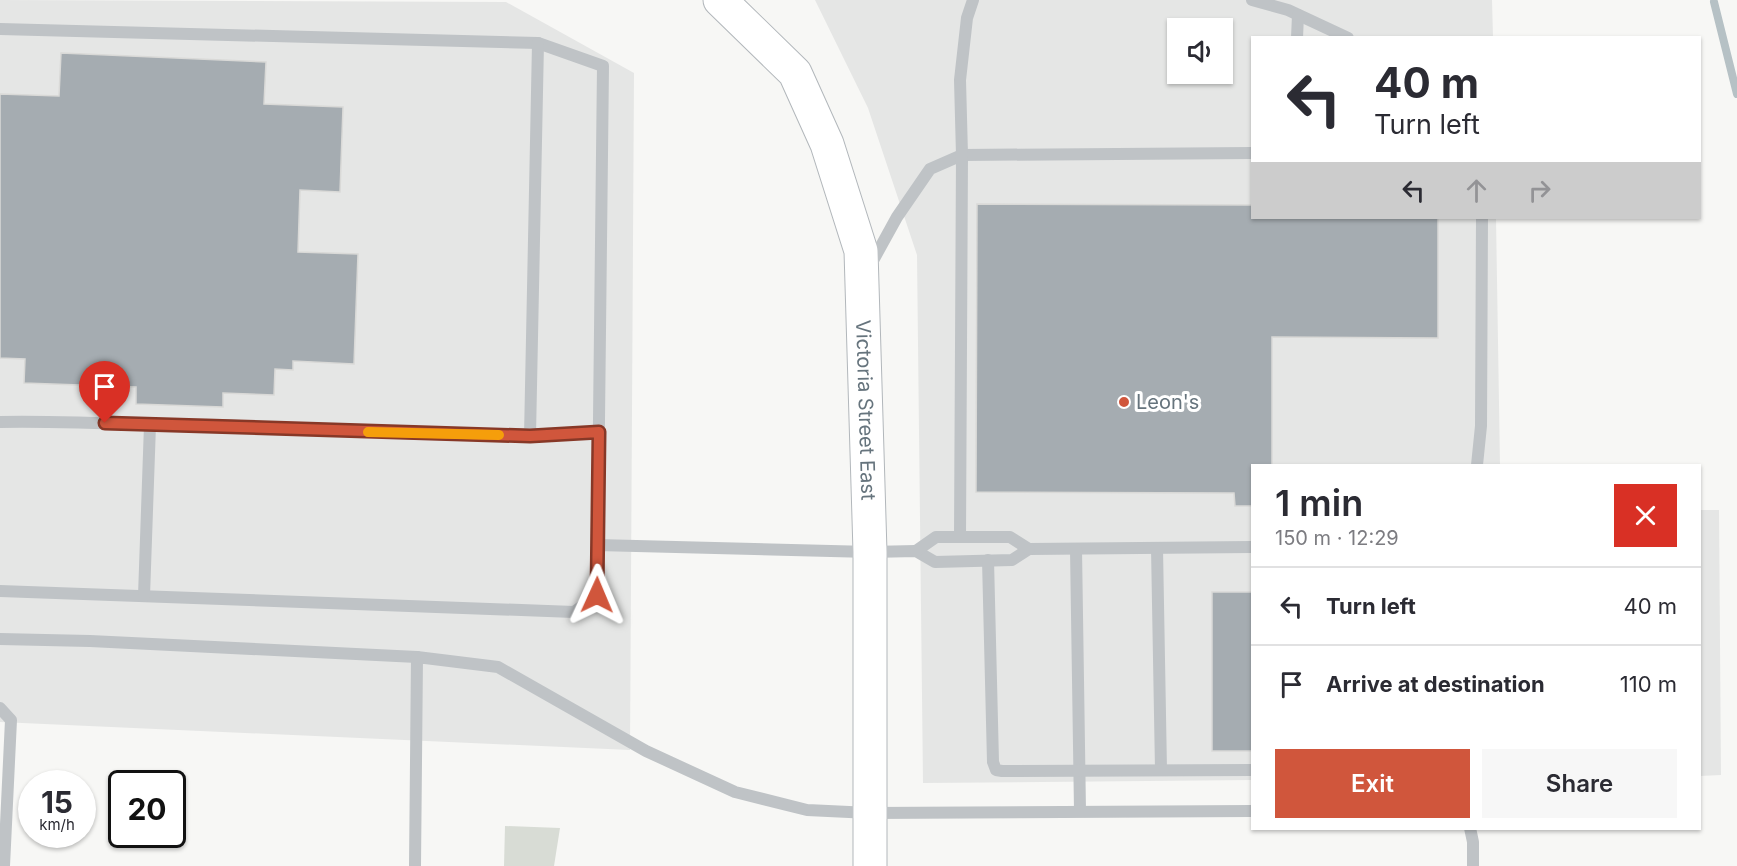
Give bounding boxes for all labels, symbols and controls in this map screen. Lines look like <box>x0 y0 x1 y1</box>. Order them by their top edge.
map controls <box>1167 18 1233 84</box>
button: sound <box>1167 18 1233 84</box>
text: 40 m <box>1374 57 1479 108</box>
icon: left <box>1275 60 1353 138</box>
text: Turn left <box>1374 108 1480 141</box>
icon: left <box>1397 174 1430 207</box>
icon: ahead <box>1460 174 1493 207</box>
icon: right <box>1523 174 1556 207</box>
street label: Victoria Street East <box>851 320 880 501</box>
pin <box>79 361 130 423</box>
icon: arrive <box>88 370 121 403</box>
place label: Leon's <box>1136 390 1199 414</box>
marker: Leon's <box>1117 395 1131 409</box>
text: 1 min <box>1275 481 1363 525</box>
button: close <box>1614 484 1677 547</box>
text: 150 m · 12:29 <box>1275 526 1399 550</box>
position arrow <box>565 563 629 627</box>
icon: left <box>1275 590 1308 623</box>
text: Turn left <box>1326 593 1416 619</box>
text: 40 m <box>1623 593 1677 619</box>
icon: arrive <box>1275 668 1308 701</box>
text: Arrive at destination <box>1326 671 1545 697</box>
text: 110 m <box>1620 671 1677 697</box>
button: Exit <box>1275 749 1470 818</box>
button: Share <box>1482 749 1677 818</box>
speed limit sign: 20 <box>108 770 186 848</box>
text: 15 <box>41 784 73 820</box>
text: km/h <box>39 815 75 834</box>

